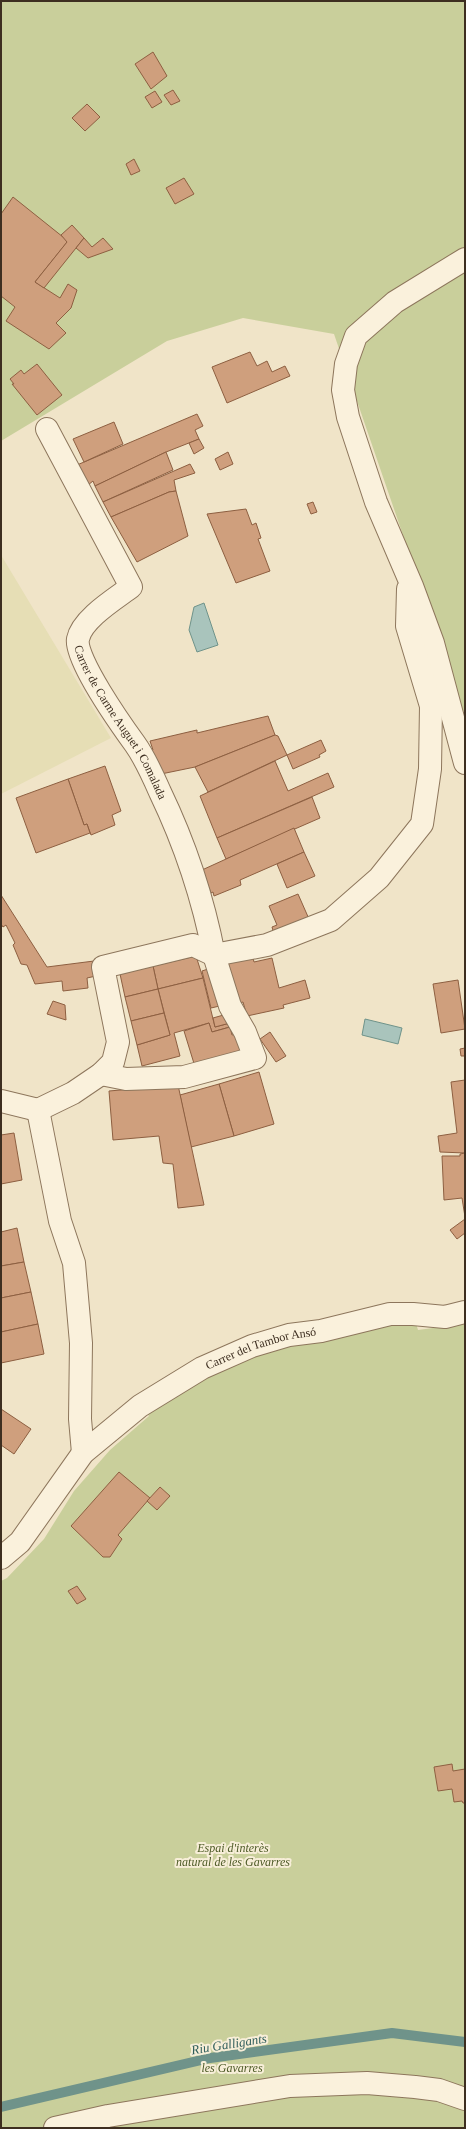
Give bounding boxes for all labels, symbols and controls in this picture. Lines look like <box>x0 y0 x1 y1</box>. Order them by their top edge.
street label: Carrer de Carme Auguet i Comalada <box>71 644 170 802</box>
street label: Carrer del Tambor Ansó <box>203 1325 317 1373</box>
park label: Espai d'interès natural de les Gavarres <box>176 1841 290 1869</box>
water label: Riu Galligants <box>189 2031 268 2058</box>
park label: les Gavarres <box>201 2061 263 2075</box>

